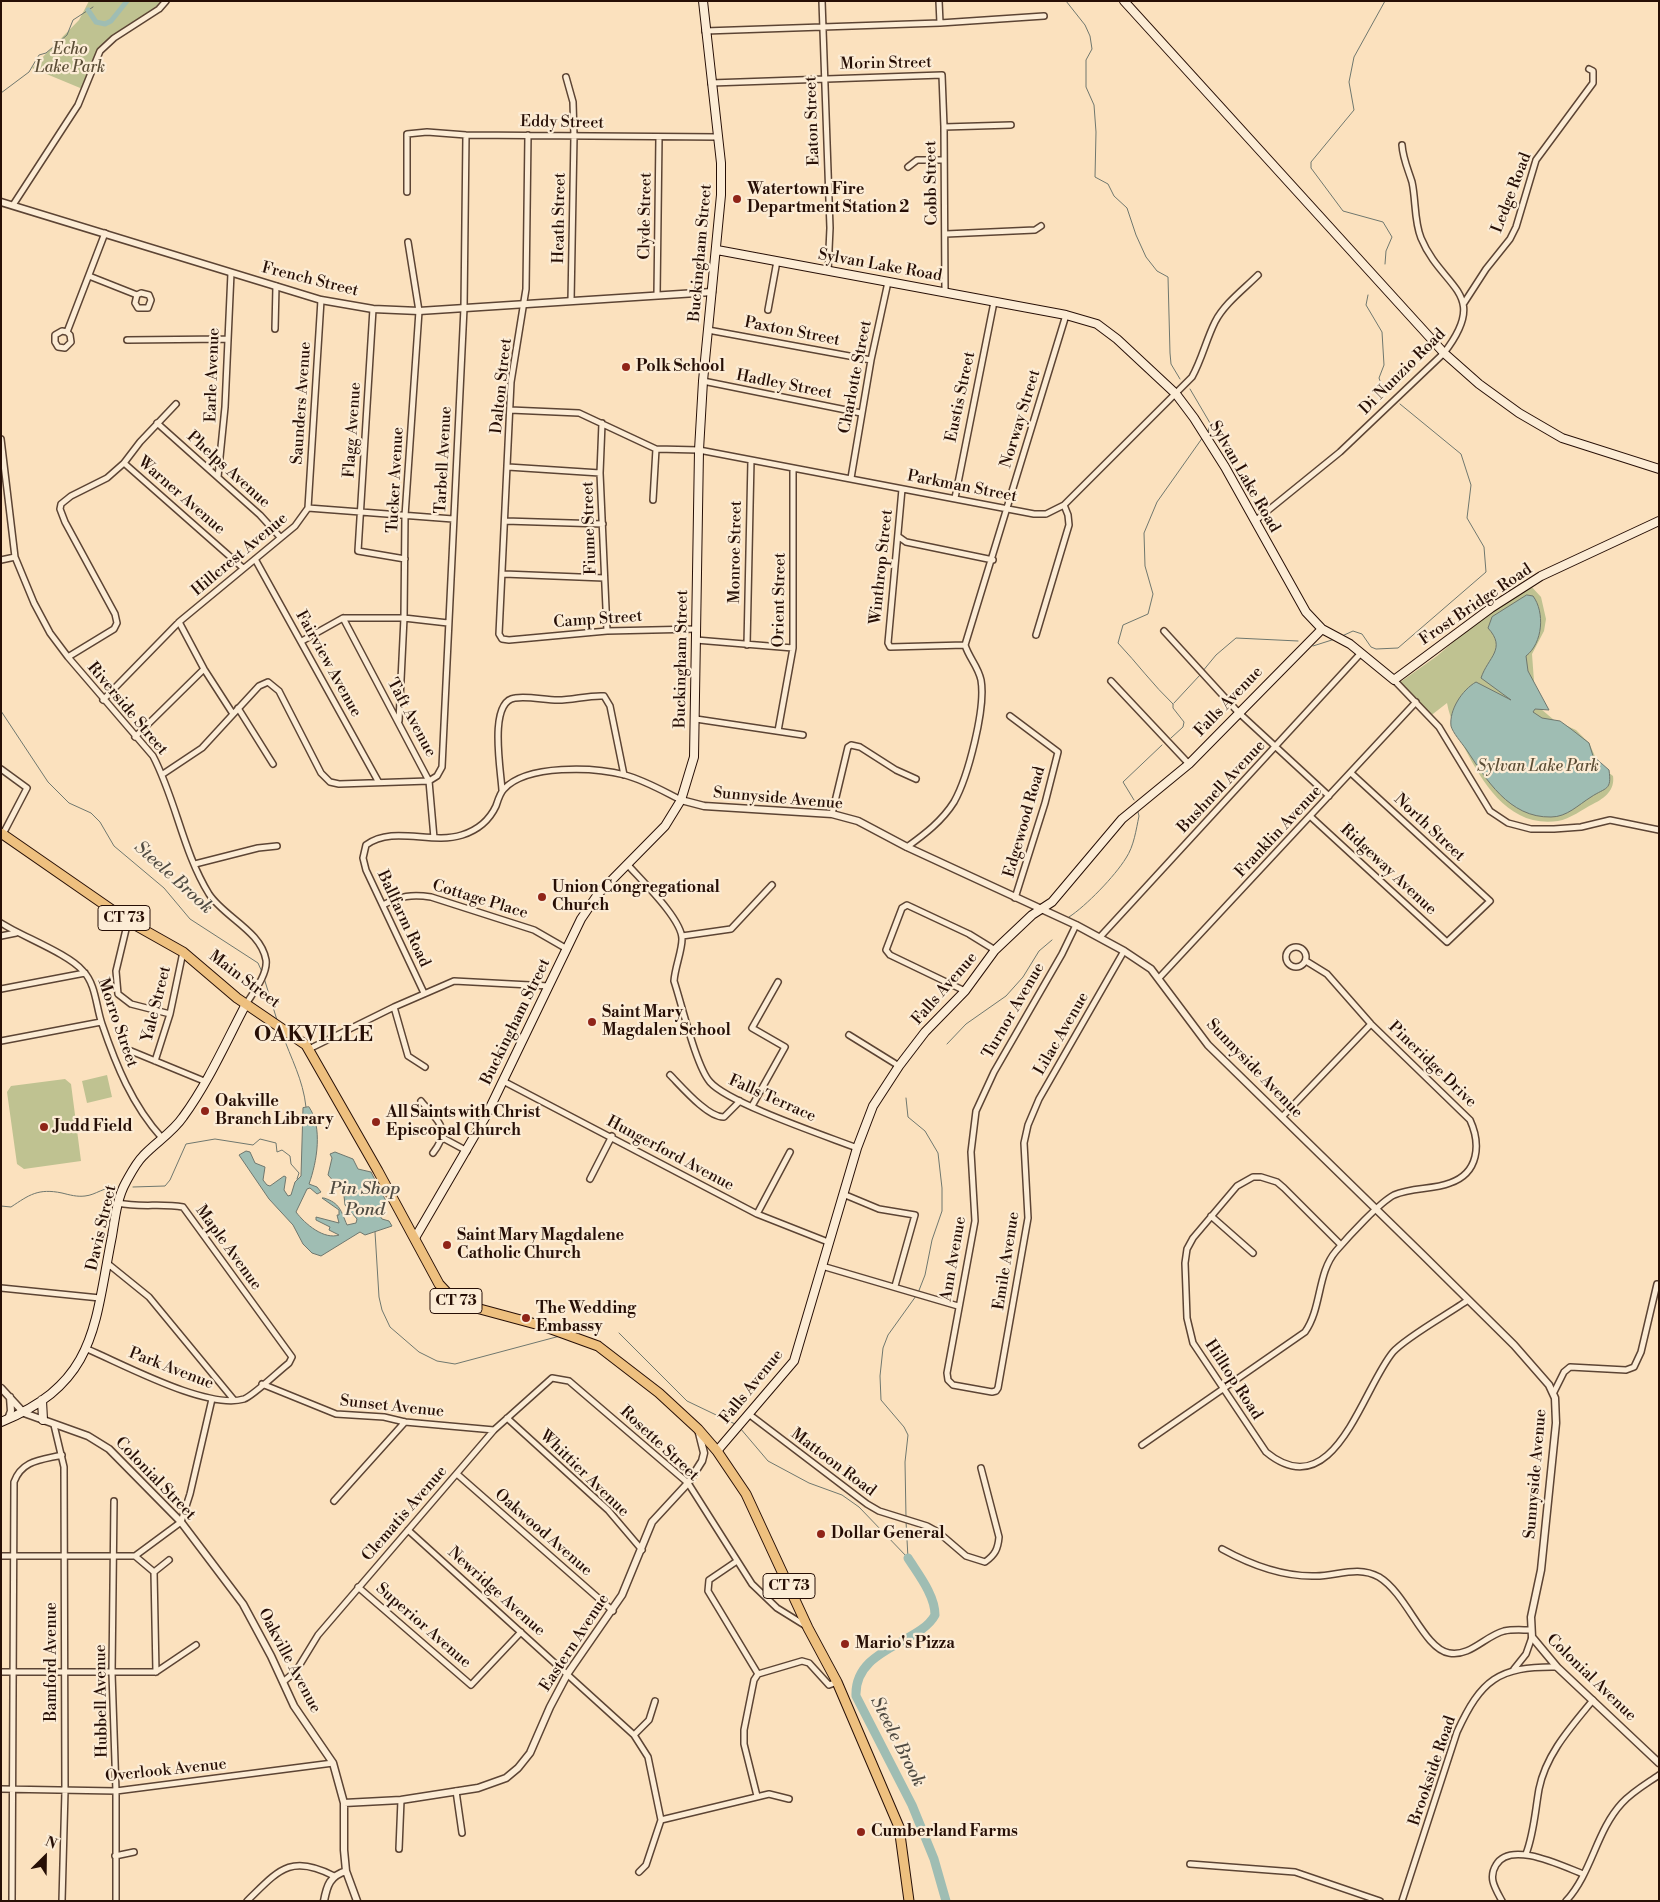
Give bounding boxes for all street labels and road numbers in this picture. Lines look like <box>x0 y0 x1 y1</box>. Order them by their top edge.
street label: Morin Street <box>840 54 932 74</box>
street label: Eaton Street <box>802 76 824 166</box>
street label: Eddy Street <box>520 113 604 133</box>
street label: Cobb Street <box>922 140 942 226</box>
street label: Ledge Road <box>1488 150 1536 236</box>
street label: Heath Street <box>550 172 570 264</box>
street label: Clyde Street <box>636 172 656 260</box>
street label: Buckingham Street <box>685 183 717 323</box>
street label: Sylvan Lake Road <box>816 246 944 286</box>
street label: French Street <box>260 259 360 301</box>
street label: Paxton Street <box>743 313 841 351</box>
street label: Charlotte Street <box>836 319 876 435</box>
street label: Di Nunzio Road <box>1356 325 1450 419</box>
street label: Earle Avenue <box>202 327 224 423</box>
street label: Dalton Street <box>487 337 517 435</box>
street label: Saunders Avenue <box>288 341 316 465</box>
street label: Eustis Street <box>942 350 980 444</box>
street label: Hadley Street <box>734 366 834 404</box>
street label: Norway Street <box>997 367 1045 471</box>
street label: Flagg Avenue <box>340 381 366 479</box>
street label: Tarbell Avenue <box>432 406 456 514</box>
street label: Sylvan Lake Road <box>1204 418 1284 536</box>
street label: Tucker Avenue <box>384 426 408 534</box>
street label: Phelps Avenue <box>182 428 274 512</box>
street label: Warner Avenue <box>133 453 229 539</box>
street label: Parkman Street <box>905 467 1019 507</box>
street label: Fiume Street <box>579 481 601 575</box>
street label: Monroe Street <box>726 500 746 604</box>
street label: Winthrop Street <box>866 508 898 626</box>
street label: Hillcrest Avenue <box>188 509 292 601</box>
street label: Orient Street <box>770 552 790 648</box>
street label: Frost Bridge Road <box>1416 560 1536 650</box>
street label: Buckingham Street <box>671 590 693 728</box>
street label: Fairview Avenue <box>291 607 365 721</box>
street label: Camp Street <box>553 607 643 633</box>
street label: Riverside Street <box>83 659 171 759</box>
street label: Falls Avenue <box>1191 663 1267 741</box>
street label: Taft Avenue <box>382 675 440 761</box>
street label: Bushnell Avenue <box>1174 737 1270 837</box>
street label: Edgewood Road <box>1000 764 1050 880</box>
street label: Franklin Avenue <box>1231 782 1327 882</box>
street label: Sunnyside Avenue <box>712 784 844 814</box>
street label: North Street <box>1389 790 1469 866</box>
street label: Ridgeway Avenue <box>1336 821 1440 919</box>
street label: Ballfarm Road <box>372 868 434 970</box>
street label: Cottage Place <box>430 876 530 924</box>
road number: CT 73 <box>98 906 150 930</box>
street label: Main Street <box>205 947 283 1013</box>
street label: Falls Avenue <box>908 949 982 1029</box>
street label: Buckingham Street <box>477 956 555 1088</box>
street label: Turnor Avenue <box>979 960 1049 1062</box>
street label: Yale Street <box>138 964 176 1044</box>
street label: Morro Street <box>93 976 141 1070</box>
street label: Lilac Avenue <box>1030 989 1094 1079</box>
street label: Sunnyside Avenue <box>1202 1015 1306 1123</box>
street label: Pineridge Drive <box>1384 1018 1480 1112</box>
street label: Falls Terrace <box>725 1071 819 1127</box>
street label: Hungerford Avenue <box>603 1112 737 1196</box>
street label: Davis Street <box>83 1183 121 1273</box>
street label: Maple Avenue <box>191 1202 265 1294</box>
street label: Emile Avenue <box>990 1211 1024 1311</box>
street label: Ann Avenue <box>937 1215 971 1303</box>
road number: CT 73 <box>430 1288 482 1314</box>
street label: Hilltop Road <box>1200 1336 1266 1424</box>
street label: Park Avenue <box>126 1344 216 1394</box>
street label: Falls Avenue <box>716 1346 788 1428</box>
street label: Sunset Avenue <box>339 1392 445 1422</box>
street label: Rosette Street <box>616 1403 702 1485</box>
street label: Sunnyside Avenue <box>1521 1408 1551 1540</box>
street label: Mattoon Road <box>787 1425 879 1501</box>
street label: Whittier Avenue <box>535 1427 633 1521</box>
street label: Colonial Street <box>111 1433 199 1525</box>
street label: Clematis Avenue <box>358 1462 452 1566</box>
street label: Oakwood Avenue <box>490 1485 596 1581</box>
street label: Newridge Avenue <box>443 1543 549 1641</box>
road number: CT 73 <box>763 1574 815 1598</box>
street label: Superior Avenue <box>371 1579 475 1673</box>
street label: Eastern Avenue <box>536 1591 614 1695</box>
street label: Bamford Avenue <box>42 1602 62 1722</box>
street label: Oakville Avenue <box>253 1605 325 1717</box>
street label: Colonial Avenue <box>1542 1630 1640 1726</box>
street label: Hubbell Avenue <box>91 1644 113 1758</box>
street label: Brookside Road <box>1405 1714 1461 1828</box>
street label: Overlook Avenue <box>104 1755 228 1787</box>

